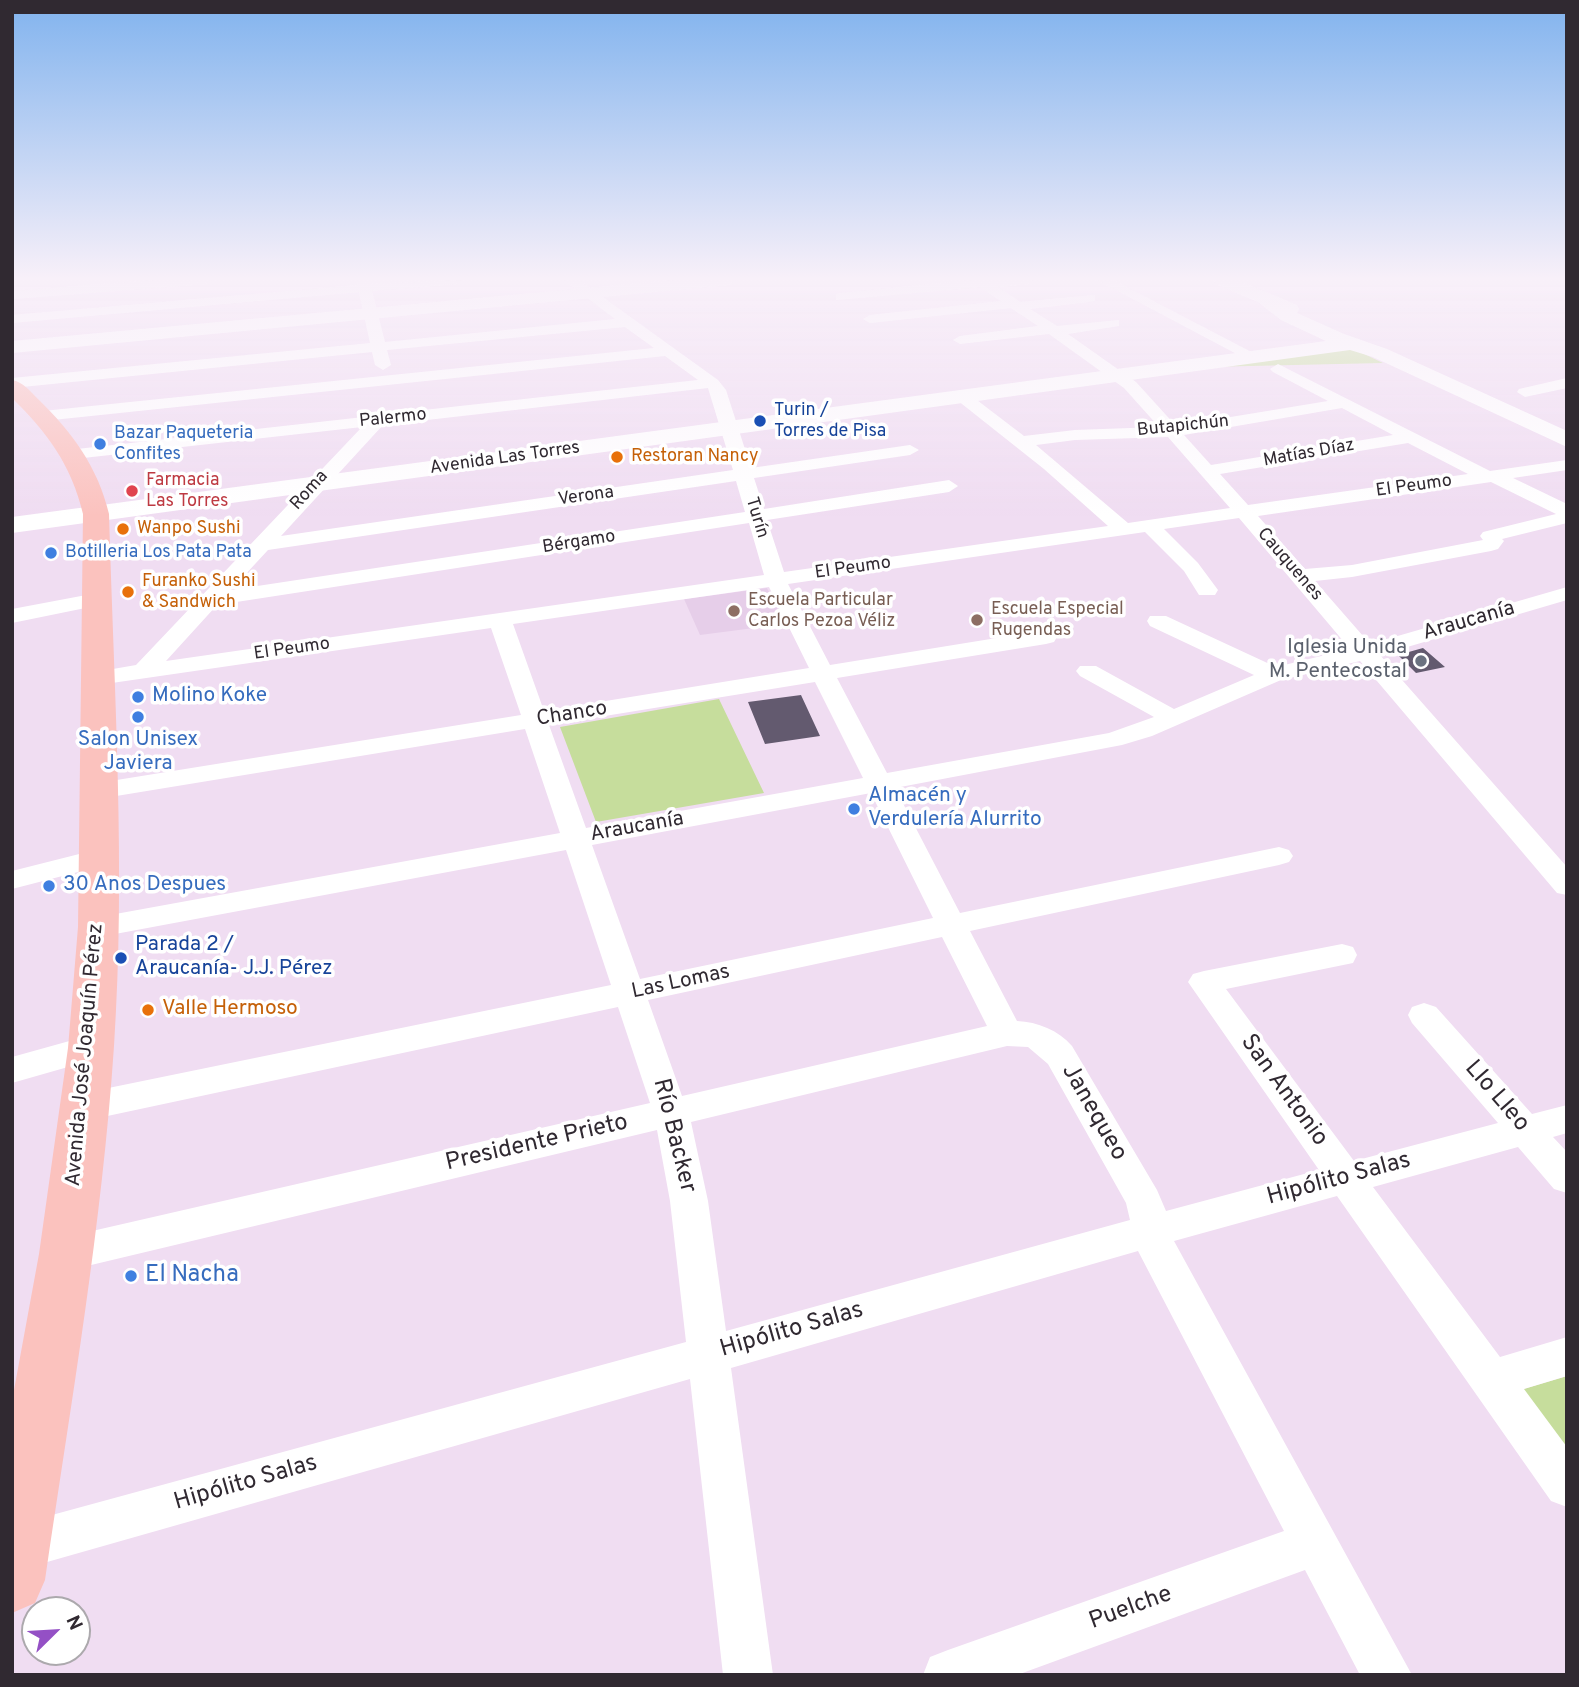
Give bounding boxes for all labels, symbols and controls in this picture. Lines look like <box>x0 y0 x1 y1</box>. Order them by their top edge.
place label: Turin / Torres de Pisa <box>774 400 886 442</box>
street label: Palermo <box>358 405 428 433</box>
street label: Butapichún <box>1136 411 1230 443</box>
marker: Turin / Torres de Pisa <box>752 413 768 429</box>
place label: Bazar Paqueteria Confites <box>114 423 253 466</box>
street label: Matías Díaz <box>1262 435 1356 473</box>
marker: Bazar Paqueteria Confites <box>92 436 108 452</box>
street label: Avenida Las Torres <box>429 438 581 480</box>
place label: Restoran Nancy <box>631 446 759 468</box>
marker: Restoran Nancy <box>609 449 625 465</box>
street label: Roma <box>286 467 334 515</box>
place label: Farmacia Las Torres <box>146 470 228 512</box>
street label: El Peumo <box>1375 471 1453 503</box>
street label: Verona <box>557 482 615 512</box>
marker: Farmacia Las Torres <box>124 483 140 499</box>
street label: Turín <box>740 495 772 541</box>
place label: Wanpo Sushi <box>137 518 241 540</box>
marker: Wanpo Sushi <box>115 521 131 537</box>
street label: Cauquenes <box>1251 524 1327 606</box>
street label: Bérgamo <box>541 527 617 559</box>
place label: Botilleria Los Pata Pata <box>65 542 252 564</box>
marker: Botilleria Los Pata Pata <box>43 545 59 561</box>
street label: El Peumo <box>814 553 892 585</box>
place label: Furanko Sushi & Sandwich <box>142 571 256 614</box>
marker: Furanko Sushi & Sandwich <box>120 584 136 600</box>
place label: Escuela Particular Carlos Pezoa Véliz <box>748 590 895 632</box>
street label: Araucanía <box>1420 597 1518 647</box>
place label: Escuela Especial Rugendas <box>991 599 1124 642</box>
marker: Escuela Particular Carlos Pezoa Véliz <box>726 603 742 619</box>
marker: Escuela Especial Rugendas <box>969 612 985 628</box>
street label: El Peumo <box>253 634 331 666</box>
place label: Iglesia Unida M. Pentecostal <box>1269 636 1407 686</box>
marker: Iglesia Unida M. Pentecostal <box>1413 653 1429 669</box>
place label: Molino Koke <box>152 684 267 710</box>
marker: Molino Koke <box>130 689 146 705</box>
street label: Chanco <box>535 697 609 733</box>
marker: Salon Unisex Javiera <box>130 709 146 725</box>
place label: Salon Unisex Javiera <box>78 728 198 778</box>
place label: Almacén y Verdulería Alurrito <box>868 784 1042 834</box>
marker: Almacén y Verdulería Alurrito <box>846 801 862 817</box>
street label: Araucanía <box>588 807 686 849</box>
place label: 30 Anos Despues <box>63 873 226 899</box>
marker: 30 Anos Despues <box>41 878 57 894</box>
street label: Avenida José Joaquín Pérez <box>62 923 110 1187</box>
place label: Parada 2 / Araucanía- J.J. Pérez <box>135 933 333 983</box>
marker: Parada 2 / Araucanía- J.J. Pérez <box>113 950 129 966</box>
street label: Las Lomas <box>630 960 732 1006</box>
place label: Valle Hermoso <box>162 997 298 1023</box>
marker: Valle Hermoso <box>140 1002 156 1018</box>
street label: San Antonio <box>1233 1030 1333 1152</box>
street label: Llo Lleo <box>1457 1055 1535 1139</box>
street label: Janequeo <box>1054 1060 1132 1166</box>
street label: Río Backer <box>645 1076 701 1196</box>
street label: Presidente Prieto <box>443 1109 631 1179</box>
street label: Hipólito Salas <box>1264 1147 1414 1213</box>
place label: El Nacha <box>145 1262 239 1290</box>
marker: El Nacha <box>123 1268 139 1284</box>
street label: Hipólito Salas <box>717 1297 867 1365</box>
street label: Hipólito Salas <box>171 1450 321 1518</box>
street label: Puelche <box>1086 1581 1176 1637</box>
north arrow <box>21 1596 91 1666</box>
text: N <box>60 1612 87 1634</box>

